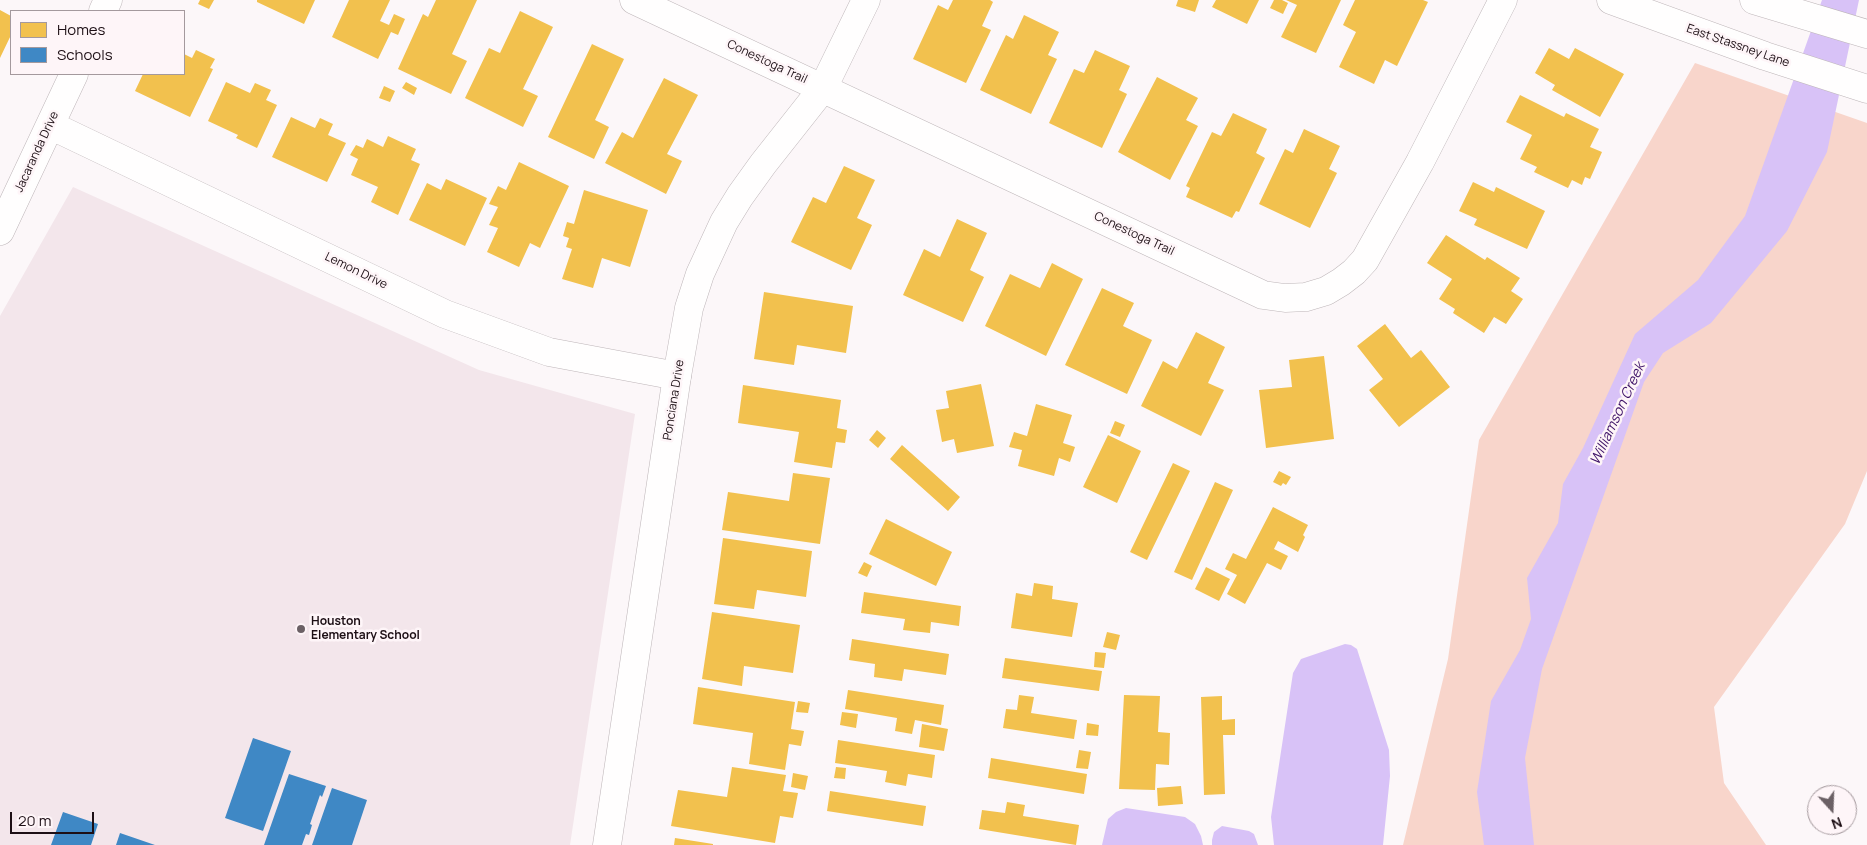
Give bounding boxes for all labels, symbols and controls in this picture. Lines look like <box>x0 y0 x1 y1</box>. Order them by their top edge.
legend <box>10 10 185 75</box>
text: Homes <box>57 19 105 40</box>
street label: East Stassney Lane <box>1685 22 1791 70</box>
street label: Conestoga Trail <box>725 37 809 87</box>
text: Schools <box>57 44 113 65</box>
street label: Jacaranda Drive <box>12 109 62 195</box>
street label: Conestoga Trail <box>1092 209 1176 259</box>
street label: Lemon Drive <box>322 250 390 292</box>
street label: Ponciana Drive <box>661 359 687 441</box>
water label: Williamson Creek <box>1587 360 1649 468</box>
place label: Houston Elementary School <box>311 615 420 643</box>
marker: Houston Elementary School <box>295 623 307 635</box>
north arrow <box>1807 785 1857 835</box>
scale bar <box>12 802 96 834</box>
text: 20 m <box>18 810 51 831</box>
text: N <box>1829 813 1845 834</box>

